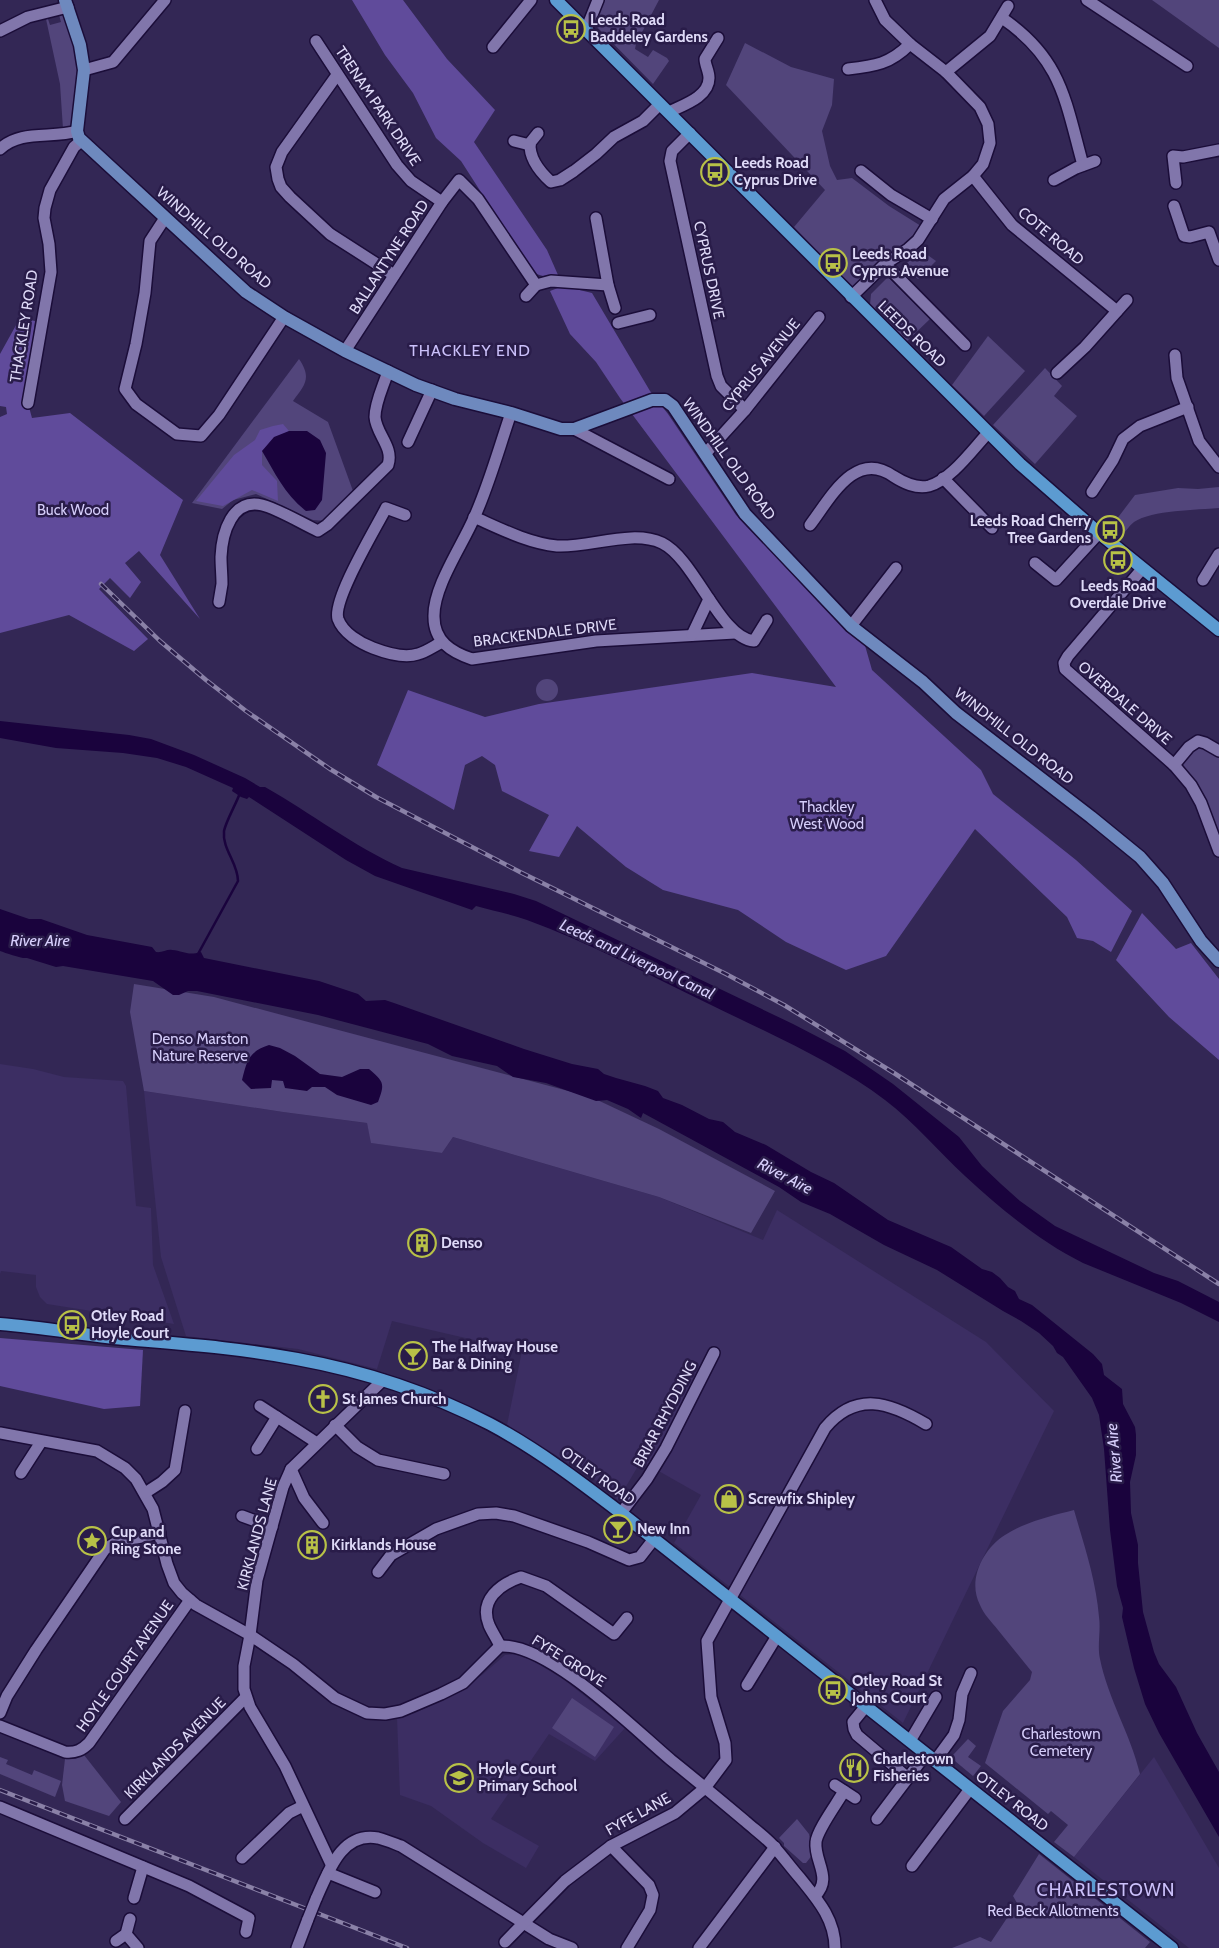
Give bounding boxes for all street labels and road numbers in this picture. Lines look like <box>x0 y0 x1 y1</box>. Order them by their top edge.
street label: TRENAM PARK DRIVE <box>331 43 425 169</box>
street label: WINDHILL OLD ROAD <box>153 183 275 293</box>
street label: BALLANTYNE ROAD <box>345 197 433 317</box>
street label: COTE ROAD <box>1014 203 1088 269</box>
street label: CYPRUS DRIVE <box>690 219 728 321</box>
street label: THACKLEY ROAD <box>6 268 42 384</box>
street label: LEEDS ROAD <box>874 297 950 371</box>
street label: CYPRUS AVENUE <box>718 315 804 415</box>
street label: WINDHILL OLD ROAD <box>679 395 779 524</box>
street label: BRACKENDALE DRIVE <box>472 615 618 651</box>
street label: OVERDALE DRIVE <box>1074 657 1176 749</box>
street label: WINDHILL OLD ROAD <box>951 684 1077 788</box>
street label: BRIAR RHYDDING <box>629 1358 701 1470</box>
street label: OTLEY ROAD <box>557 1443 639 1509</box>
street label: KIRKLANDS LANE <box>233 1476 281 1592</box>
street label: HOYLE COURT AVENUE <box>73 1597 177 1735</box>
street label: FYFE GROVE <box>529 1631 609 1691</box>
street label: KIRKLANDS AVENUE <box>121 1694 229 1802</box>
street label: OTLEY ROAD <box>972 1767 1052 1835</box>
street label: FYFE LANE <box>602 1789 674 1839</box>

